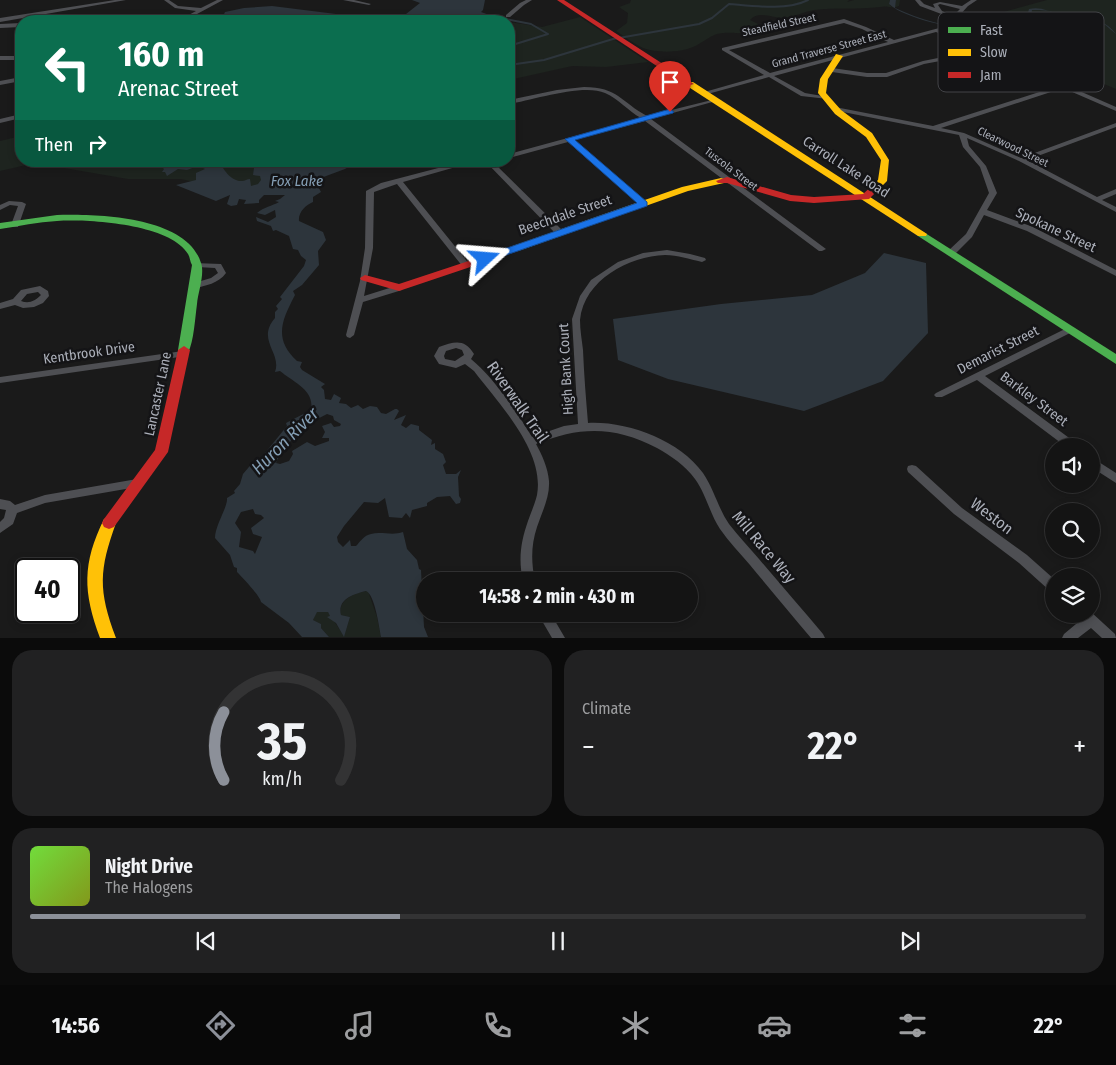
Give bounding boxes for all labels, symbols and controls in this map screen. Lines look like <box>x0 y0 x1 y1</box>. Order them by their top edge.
street label: Steadfield Street <box>741 11 817 39</box>
legend <box>938 12 1104 92</box>
text: Fast <box>980 22 1003 39</box>
street label: Grand Traverse Street East <box>770 27 888 71</box>
text: 160 m <box>118 33 204 75</box>
icon: left <box>35 35 100 100</box>
text: Slow <box>980 44 1007 61</box>
pin <box>649 61 691 112</box>
text: Jam <box>980 67 1001 84</box>
icon: arrive <box>656 68 684 96</box>
text: Arenac Street <box>118 75 239 102</box>
street label: Clearwood Street <box>975 124 1051 170</box>
icon: right <box>83 130 111 158</box>
text: Then <box>35 133 73 156</box>
street label: Carroll Lake Road <box>799 133 893 201</box>
street label: Tuscola Street <box>702 145 760 193</box>
water label: Fox Lake <box>271 172 323 190</box>
street label: Beechdale Street <box>516 191 614 239</box>
street label: Spokane Street <box>1013 204 1099 256</box>
position arrow <box>458 232 510 284</box>
street label: High Bank Court <box>555 322 577 415</box>
street label: Demarist Street <box>954 322 1042 378</box>
street label: Kentbrook Drive <box>42 338 136 368</box>
street label: Lancaster Lane <box>141 350 175 438</box>
street label: Riverwalk Trail <box>483 358 553 446</box>
street label: Barkley Street <box>997 368 1072 430</box>
water label: Huron River <box>247 402 324 479</box>
map controls <box>1045 438 1100 623</box>
button: sound <box>1045 438 1100 493</box>
street label: Weston <box>967 494 1017 538</box>
button: search <box>1045 503 1100 558</box>
street label: Mill Race Way <box>728 507 800 588</box>
speed limit sign: 40 <box>15 558 80 623</box>
button: layers <box>1045 568 1100 623</box>
text: 14:58 · 2 min · 430 m <box>479 585 635 608</box>
text: Climate <box>582 699 631 718</box>
text: 35 <box>256 710 307 773</box>
text: 22° <box>807 723 860 769</box>
text: − <box>582 730 595 763</box>
text: + <box>1073 730 1086 763</box>
text: km/h <box>262 768 302 790</box>
text: Night Drive <box>105 855 193 878</box>
text: The Halogens <box>105 878 193 897</box>
icon: previous <box>192 927 220 955</box>
icon: pause <box>544 927 572 955</box>
icon: next <box>896 927 924 955</box>
icon: directions <box>203 1008 238 1043</box>
icon: music <box>342 1008 377 1043</box>
icon: phone <box>480 1008 515 1043</box>
icon: climate <box>618 1008 653 1043</box>
icon: car <box>757 1008 792 1043</box>
icon: filters <box>895 1008 930 1043</box>
text: 14:56 <box>52 1012 100 1039</box>
text: 22° <box>1034 1012 1064 1039</box>

